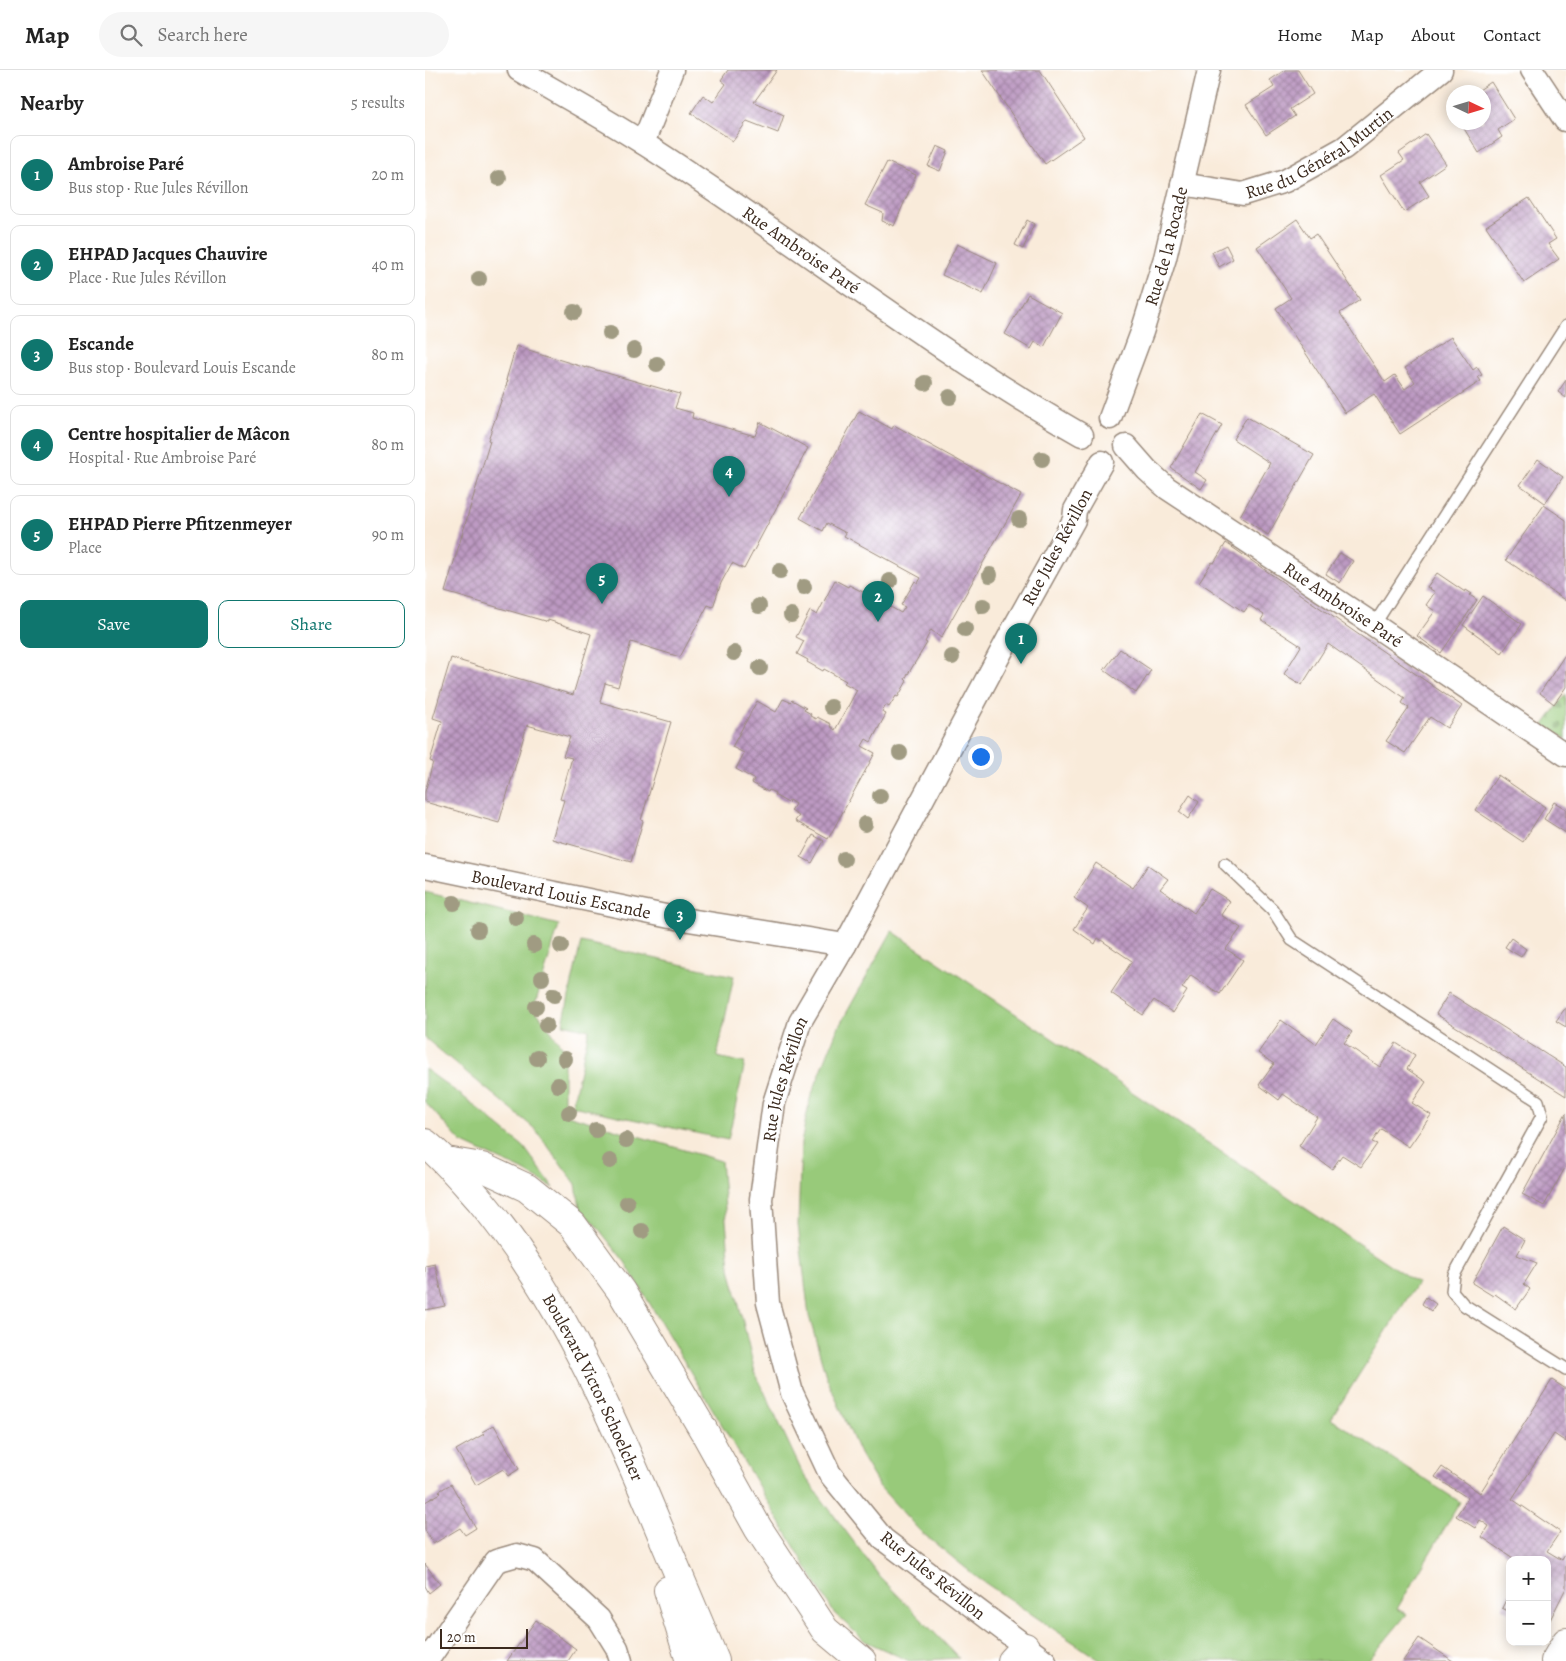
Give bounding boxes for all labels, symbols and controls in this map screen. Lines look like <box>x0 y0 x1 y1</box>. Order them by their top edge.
search box <box>99 12 449 57</box>
text: Map <box>25 19 69 51</box>
icon: search <box>117 21 145 49</box>
text: Search here <box>157 22 248 48</box>
text: Home <box>1277 23 1322 47</box>
text: Map <box>1350 23 1383 47</box>
text: About <box>1411 23 1455 47</box>
text: Contact <box>1483 23 1541 47</box>
north arrow <box>1446 85 1491 130</box>
text: Nearby <box>20 89 83 117</box>
text: 5 results <box>351 92 405 114</box>
street label: Rue du Général Murtin <box>1242 101 1398 205</box>
text: Ambroise Paré <box>68 151 184 177</box>
text: 1 <box>34 164 40 186</box>
text: 20 m <box>371 164 404 186</box>
text: Bus stop · Rue Jules Révillon <box>68 177 248 199</box>
street label: Rue de la Rocade <box>1139 184 1193 309</box>
street label: Rue Ambroise Paré <box>738 201 865 300</box>
text: EHPAD Jacques Chauvire <box>68 241 268 267</box>
text: 2 <box>33 254 41 276</box>
text: 40 m <box>372 254 404 276</box>
text: Place · Rue Jules Révillon <box>68 267 226 289</box>
text: Escande <box>68 331 134 357</box>
text: 3 <box>34 344 40 366</box>
text: 80 m <box>371 344 404 366</box>
text: Bus stop · Boulevard Louis Escande <box>68 357 296 379</box>
text: Centre hospitalier de Mâcon <box>68 421 290 447</box>
text: 4 <box>33 434 41 456</box>
text: 80 m <box>371 434 404 456</box>
text: Hospital · Rue Ambroise Paré <box>68 447 256 469</box>
pin: 4 <box>713 456 745 497</box>
street label: Rue Jules Révillon <box>1016 484 1098 610</box>
text: EHPAD Pierre Pfitzenmeyer <box>68 511 292 537</box>
text: 5 <box>34 524 40 546</box>
text: 90 m <box>372 524 404 546</box>
text: Place <box>68 537 102 559</box>
street label: Rue Ambroise Paré <box>1279 556 1407 653</box>
pin: 5 <box>586 563 618 604</box>
pin: 2 <box>862 581 894 622</box>
button: Save <box>20 600 208 648</box>
button: Share <box>218 600 405 648</box>
pin: 1 <box>1005 623 1037 664</box>
your location <box>968 744 994 770</box>
street label: Boulevard Louis Escande <box>469 864 653 925</box>
pin: 3 <box>664 899 696 940</box>
street label: Rue Jules Révillon <box>757 1011 813 1143</box>
street label: Boulevard Victor Schoelcher <box>537 1289 650 1485</box>
street label: Rue Jules Révillon <box>875 1525 991 1625</box>
map controls <box>1506 1556 1551 1646</box>
button: + <box>1506 1556 1551 1601</box>
button: − <box>1506 1601 1551 1646</box>
scale bar <box>440 1626 527 1649</box>
text: 20 m <box>447 1628 476 1647</box>

